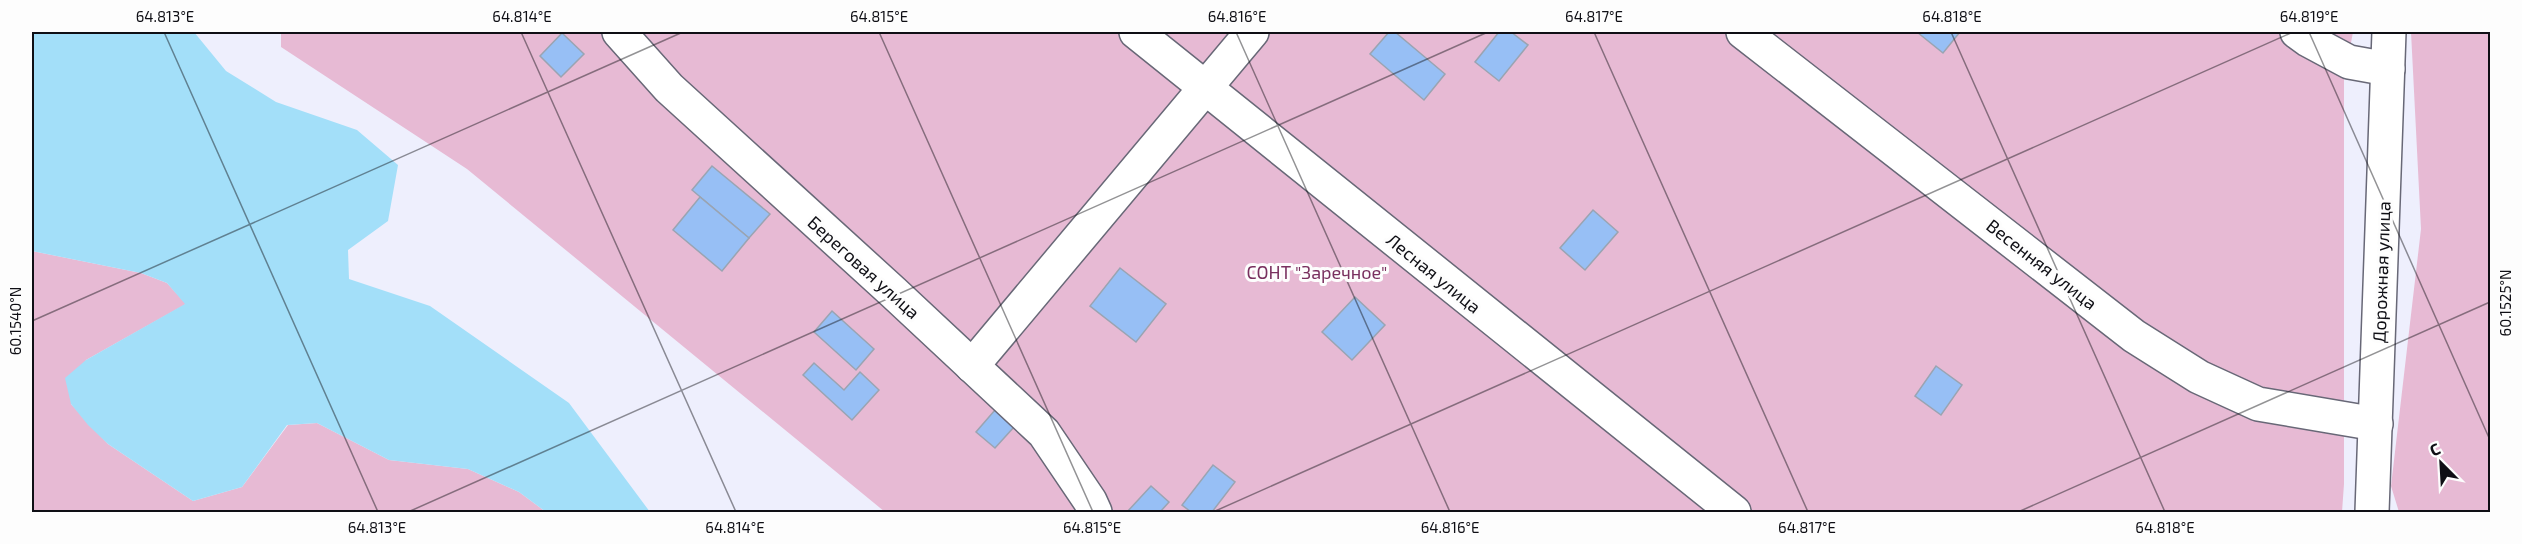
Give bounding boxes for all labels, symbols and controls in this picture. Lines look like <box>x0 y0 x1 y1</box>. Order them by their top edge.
text: 64.813°E <box>136 7 194 25</box>
text: 64.814°E <box>492 7 552 25</box>
text: 64.815°E <box>850 7 908 25</box>
text: 64.816°E <box>1208 7 1266 25</box>
text: 64.817°E <box>1565 7 1623 25</box>
text: 64.818°E <box>1922 7 1982 25</box>
text: 64.819°E <box>2280 7 2338 25</box>
street label: Дорожная улица <box>2368 201 2394 343</box>
street label: Береговая улица <box>803 211 925 323</box>
street label: Весенняя улица <box>1982 214 2102 314</box>
street label: Лесная улица <box>1382 228 1486 318</box>
park label: СОНТ "Заречное" <box>1247 261 1387 283</box>
text: 60.1525°N <box>2496 270 2514 336</box>
text: 60.1540°N <box>6 287 24 355</box>
north arrow <box>2411 433 2471 493</box>
text: С <box>2427 438 2443 459</box>
text: 64.813°E <box>348 518 406 536</box>
text: 64.814°E <box>705 518 765 536</box>
text: 64.815°E <box>1063 518 1121 536</box>
text: 64.816°E <box>1421 518 1479 536</box>
text: 64.817°E <box>1778 518 1836 536</box>
text: 64.818°E <box>2135 518 2195 536</box>

